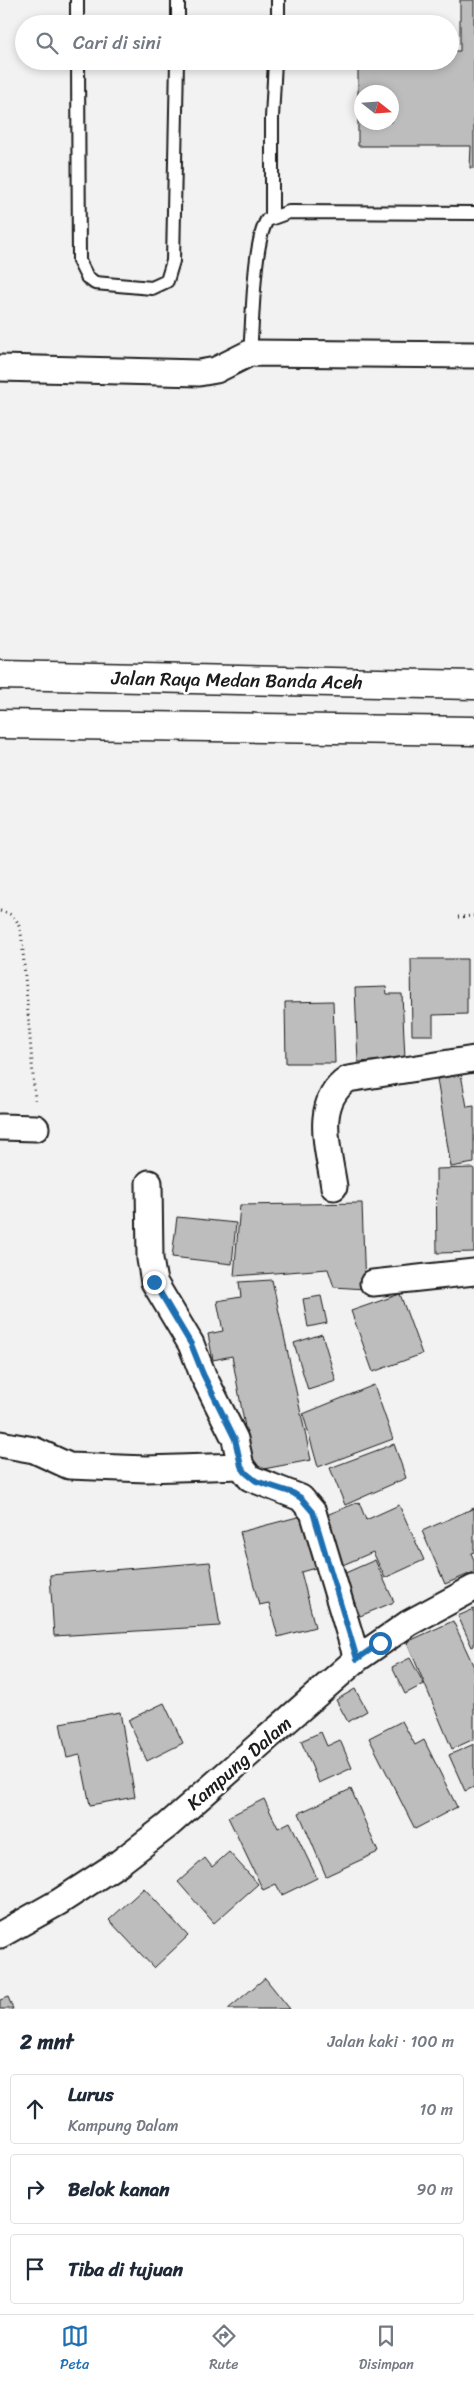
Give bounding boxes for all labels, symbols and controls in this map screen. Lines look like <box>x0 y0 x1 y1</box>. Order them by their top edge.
search box <box>15 15 459 70</box>
text: Cari di sini <box>73 26 161 59</box>
icon: search <box>33 29 61 57</box>
north arrow <box>354 85 399 130</box>
street label: Jalan Raya Medan Banda Aceh <box>110 661 363 699</box>
route end <box>143 1271 166 1294</box>
route start <box>369 1632 392 1655</box>
street label: Kampung Dalam <box>179 1708 299 1818</box>
text: 2 mnt <box>20 2023 74 2061</box>
text: Jalan kaki · 100 m <box>328 2027 454 2056</box>
text: Lurus <box>68 2078 114 2111</box>
icon: ahead <box>21 2095 49 2123</box>
text: 10 m <box>420 2095 453 2124</box>
text: Kampung Dalam <box>68 2111 178 2140</box>
text: Belok kanan <box>68 2173 170 2206</box>
icon: right <box>21 2175 49 2203</box>
text: 90 m <box>417 2175 453 2204</box>
text: Tiba di tujuan <box>68 2253 183 2286</box>
icon: arrive <box>21 2255 49 2283</box>
tab: Peta <box>60 2322 89 2377</box>
tab: Rute <box>209 2322 238 2377</box>
tab: Disimpan <box>359 2322 414 2377</box>

